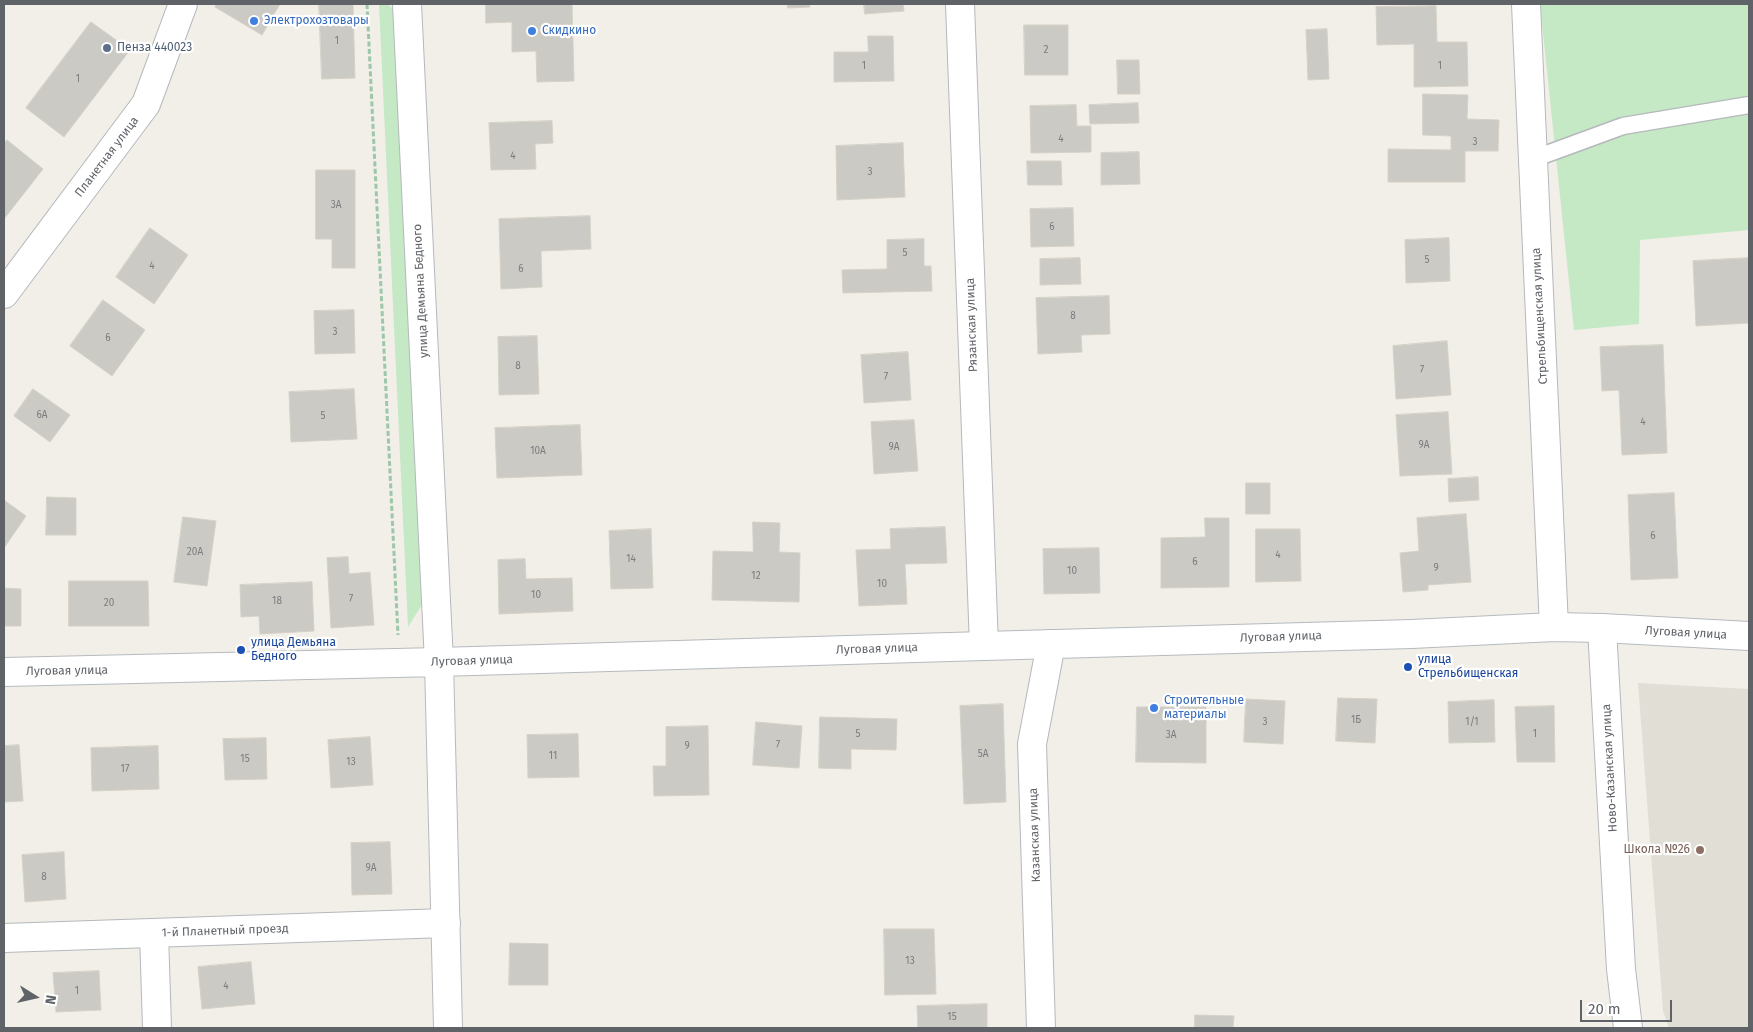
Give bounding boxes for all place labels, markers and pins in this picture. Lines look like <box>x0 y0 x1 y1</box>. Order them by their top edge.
place label: Электрохозтовары <box>264 14 369 28</box>
marker: Электрохозтовары <box>248 15 260 27</box>
place label: Скидкино <box>542 24 596 38</box>
marker: Скидкино <box>526 25 538 37</box>
place label: Пенза 440023 <box>117 41 192 55</box>
marker: Пенза 440023 <box>101 42 113 54</box>
place label: улица Демьяна Бедного <box>251 636 336 664</box>
marker: улица Демьяна Бедного <box>235 644 247 656</box>
place label: улица Стрельбищенская <box>1418 653 1518 681</box>
marker: улица Стрельбищенская <box>1402 661 1414 673</box>
place label: Строительные материалы <box>1164 694 1244 722</box>
marker: Строительные материалы <box>1148 702 1160 714</box>
place label: Школа №26 <box>1623 843 1690 857</box>
marker: Школа №26 <box>1694 844 1706 856</box>

